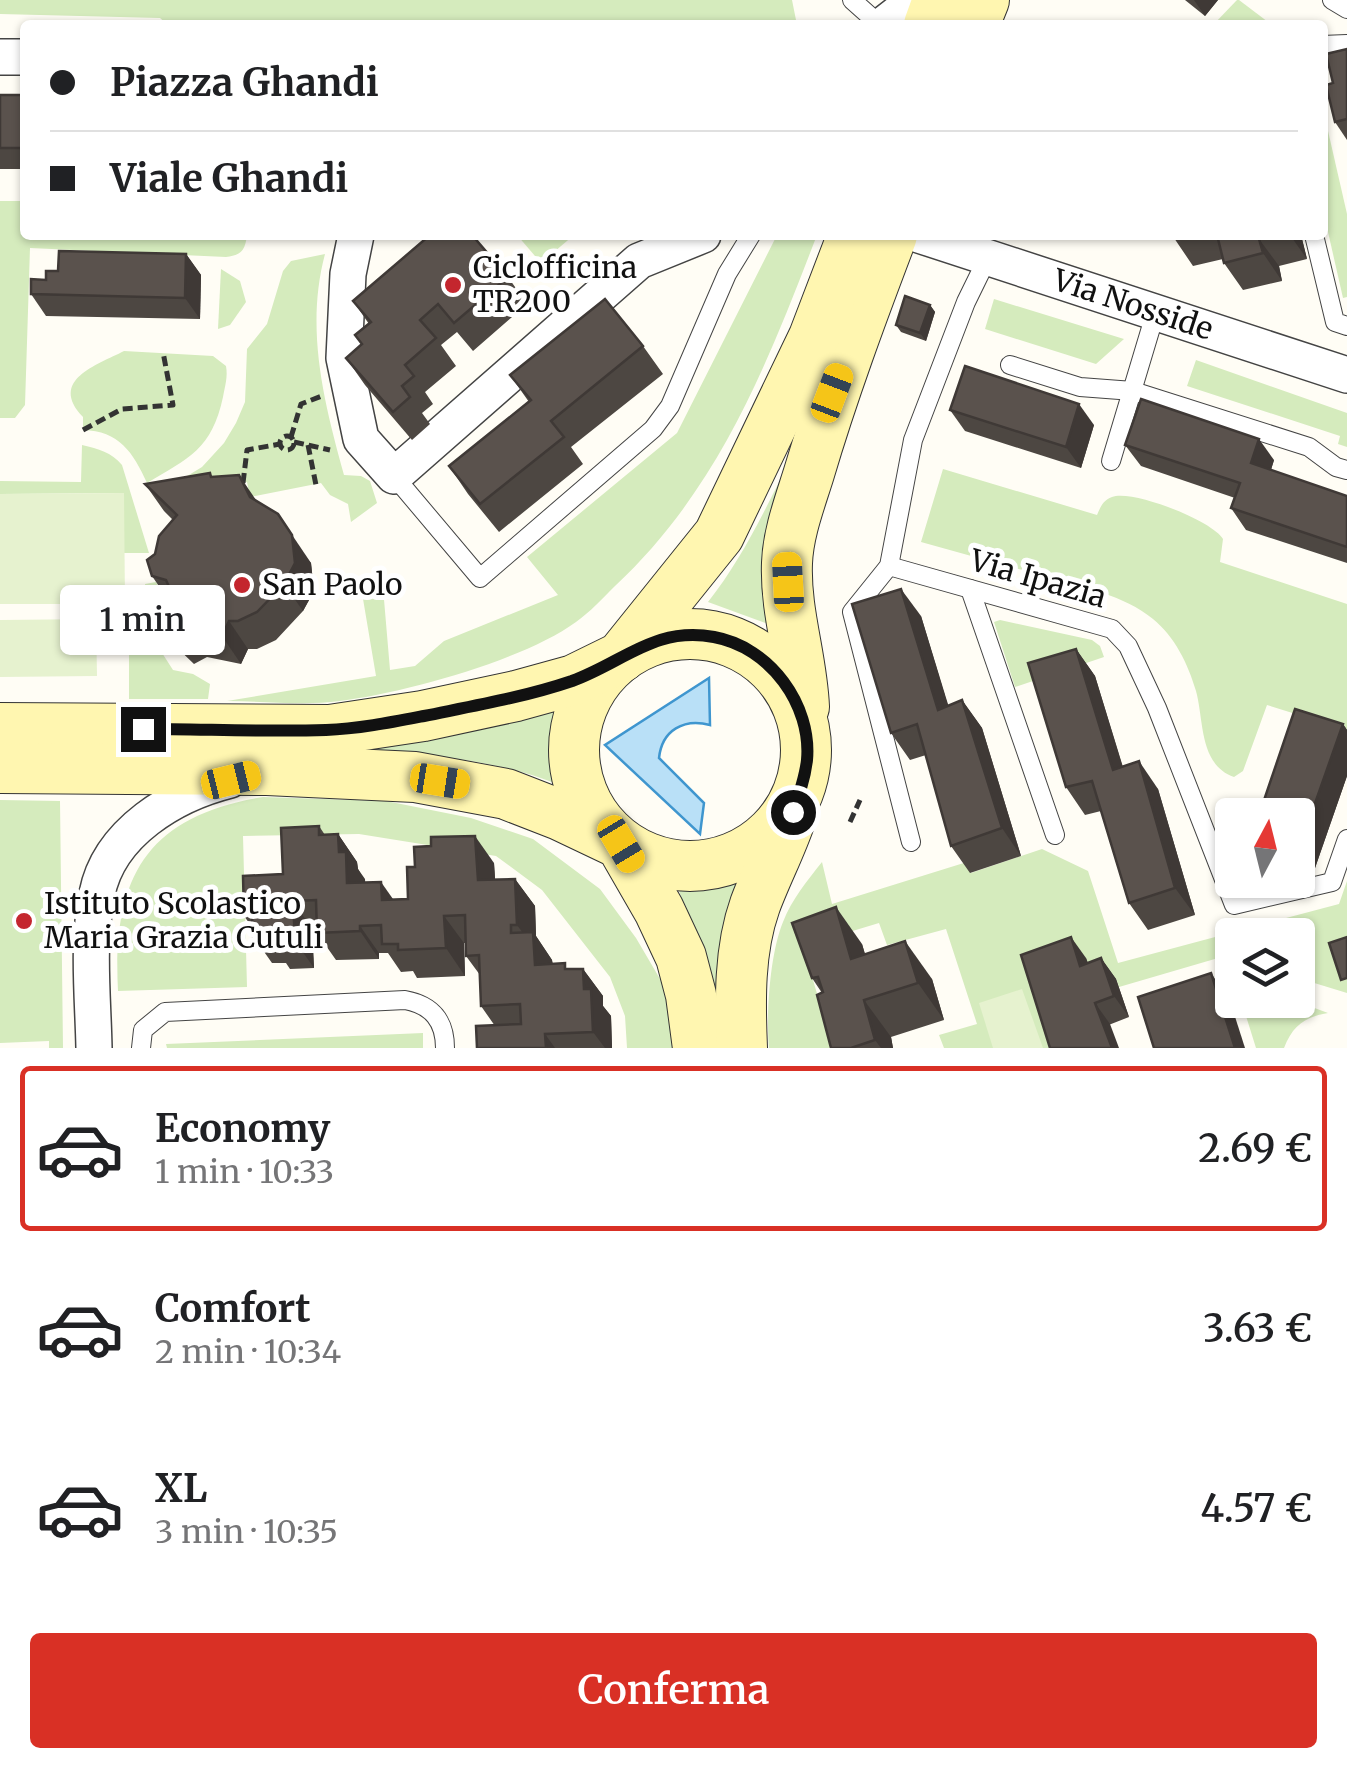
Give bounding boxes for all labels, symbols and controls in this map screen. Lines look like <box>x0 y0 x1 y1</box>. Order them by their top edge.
text: Piazza Ghandi <box>110 59 379 106</box>
text: Viale Ghandi <box>110 155 348 202</box>
place label: Ciclofficina TR200 <box>473 248 637 320</box>
street label: Via Nosside <box>1047 260 1218 348</box>
marker: Ciclofficina TR200 <box>442 274 464 296</box>
car <box>807 360 857 426</box>
street label: Via Ipazia <box>965 540 1111 616</box>
car <box>771 551 805 613</box>
place label: San Paolo <box>262 565 402 603</box>
marker: San Paolo <box>231 574 253 596</box>
callout: 1 min <box>61 584 226 654</box>
text: 1 min <box>99 600 186 640</box>
route end <box>121 707 166 752</box>
car <box>198 758 264 802</box>
car <box>408 761 472 801</box>
route start <box>771 790 816 835</box>
north arrow <box>1215 798 1315 898</box>
map controls <box>1215 798 1315 1018</box>
car <box>593 811 649 877</box>
place label: Istituto Scolastico Maria Grazia Cutuli <box>44 884 323 956</box>
marker: Istituto Scolastico Maria Grazia Cutuli <box>13 910 35 932</box>
button: layers <box>1215 918 1315 1018</box>
icon: car <box>35 1104 125 1194</box>
text: Economy <box>155 1105 330 1152</box>
text: 2.69 € <box>1198 1125 1312 1172</box>
text: 1 min · 10:33 <box>155 1152 334 1192</box>
icon: car <box>35 1284 125 1374</box>
text: Comfort <box>155 1285 311 1332</box>
text: 3.63 € <box>1203 1305 1312 1352</box>
text: 2 min · 10:34 <box>155 1332 341 1372</box>
icon: car <box>35 1464 125 1554</box>
text: XL <box>155 1465 207 1512</box>
text: 4.57 € <box>1201 1485 1312 1532</box>
text: 3 min · 10:35 <box>155 1512 338 1552</box>
button: Conferma <box>30 1633 1317 1748</box>

